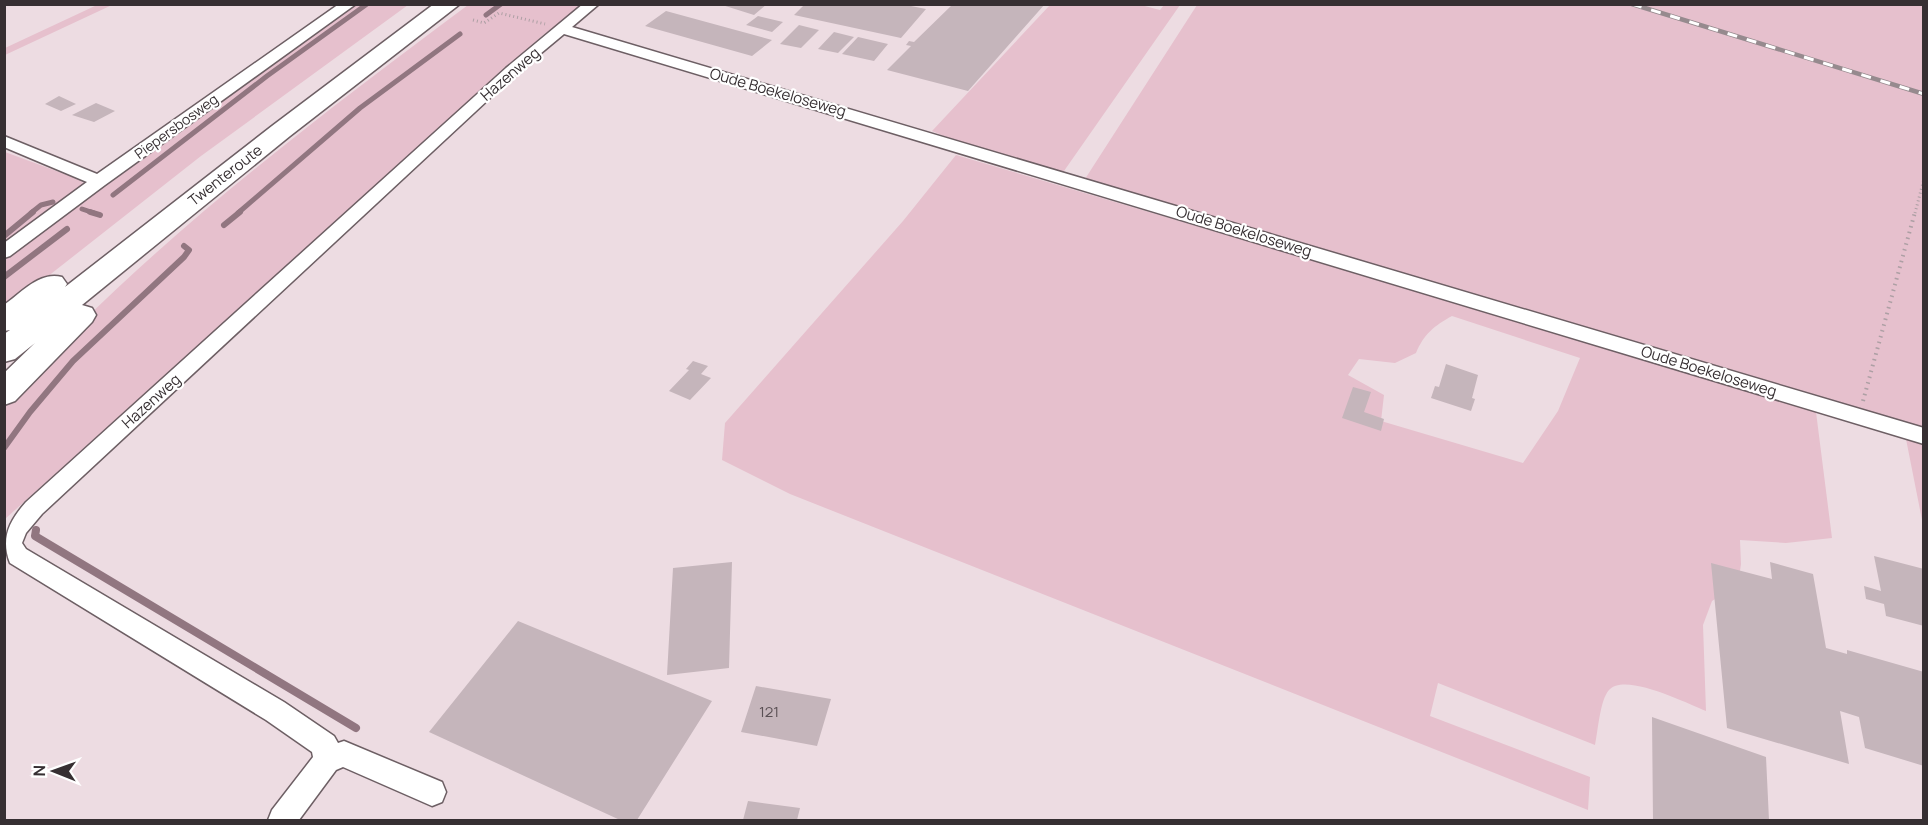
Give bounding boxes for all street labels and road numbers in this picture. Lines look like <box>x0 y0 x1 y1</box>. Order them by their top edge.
street label: Hazenweg <box>476 42 544 106</box>
street label: Oude Boekeloseweg <box>707 63 849 121</box>
street label: Piepersbosweg <box>130 89 222 163</box>
street label: Twenteroute <box>184 139 267 211</box>
street label: Oude Boekeloseweg <box>1174 200 1314 262</box>
street label: Oude Boekeloseweg <box>1639 340 1779 402</box>
street label: Hazenweg <box>117 369 185 433</box>

